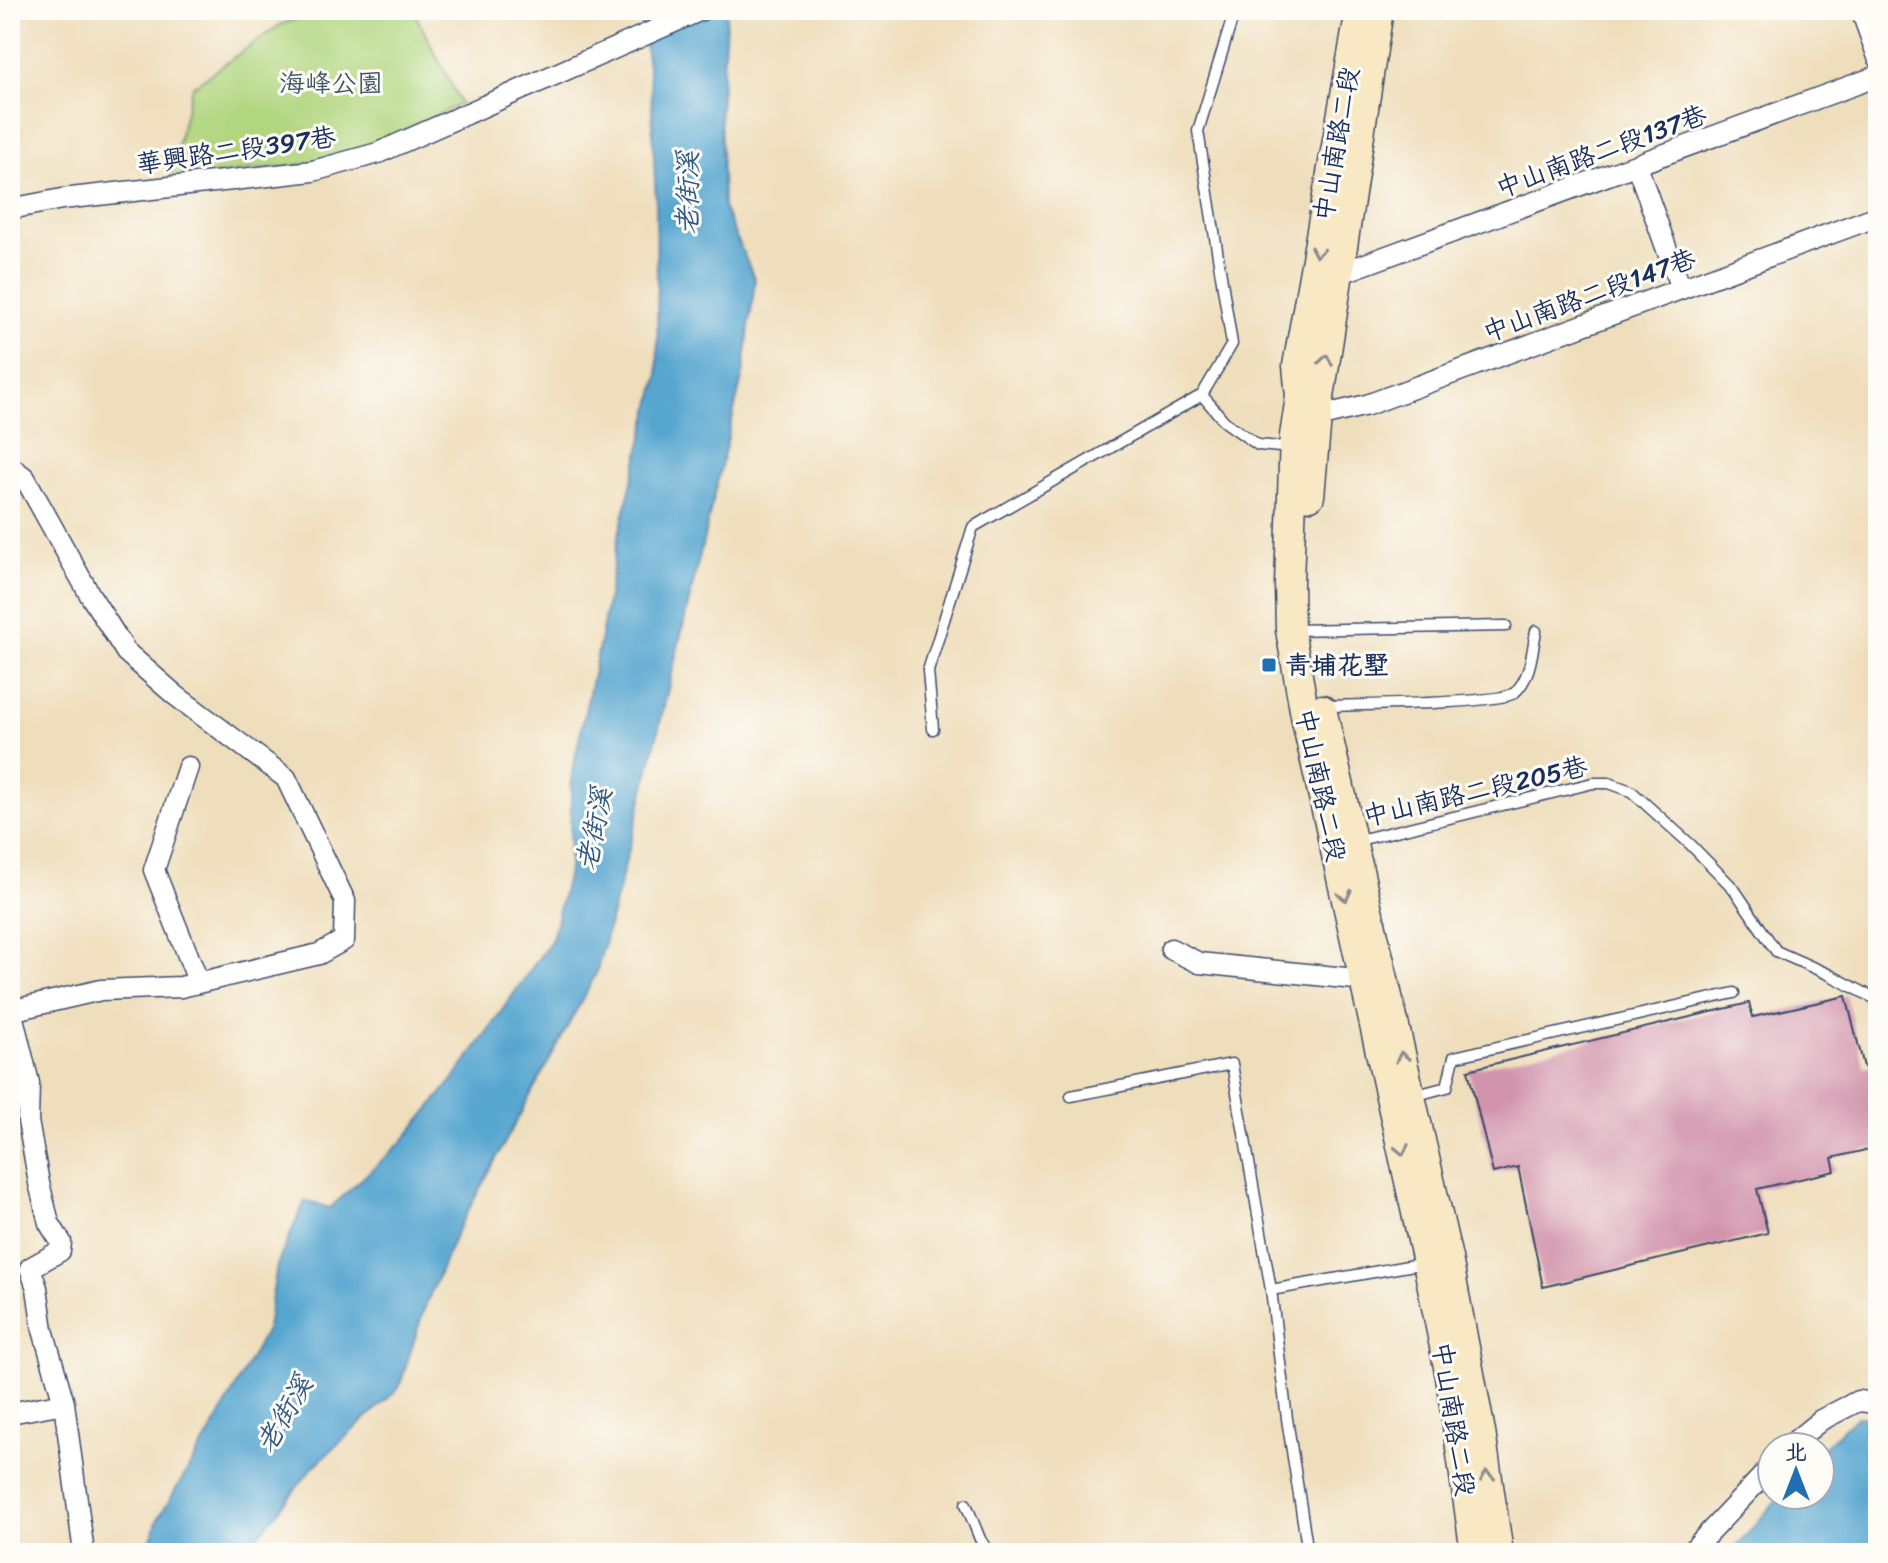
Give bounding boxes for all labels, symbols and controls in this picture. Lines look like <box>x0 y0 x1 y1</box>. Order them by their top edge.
park label: 海峰公園 <box>279 60 383 106</box>
street label: 中山南路二段 <box>1300 63 1372 225</box>
street label: 中山南路二段137巷 <box>1489 91 1713 211</box>
street label: 華興路二段397巷 <box>133 113 339 187</box>
water label: 老街溪 <box>663 149 712 235</box>
street label: 中山南路二段147巷 <box>1476 235 1702 355</box>
one-way arrow <box>1309 245 1326 259</box>
one-way arrow <box>1317 353 1334 367</box>
place label: 青埔花墅 <box>1285 642 1389 688</box>
marker: 青埔花墅 <box>1260 656 1278 674</box>
street label: 中山南路二段 <box>1282 704 1360 866</box>
street label: 中山南路二段205巷 <box>1358 743 1592 839</box>
water label: 老街溪 <box>562 781 626 875</box>
one-way arrow <box>1336 889 1353 903</box>
one-way arrow <box>1395 1050 1412 1063</box>
one-way arrow <box>1393 1143 1410 1156</box>
street label: 中山南路二段 <box>1419 1338 1489 1500</box>
water label: 老街溪 <box>242 1364 327 1463</box>
north arrow <box>1756 1431 1836 1511</box>
text: 北 <box>1785 1432 1807 1471</box>
one-way arrow <box>1480 1469 1497 1483</box>

